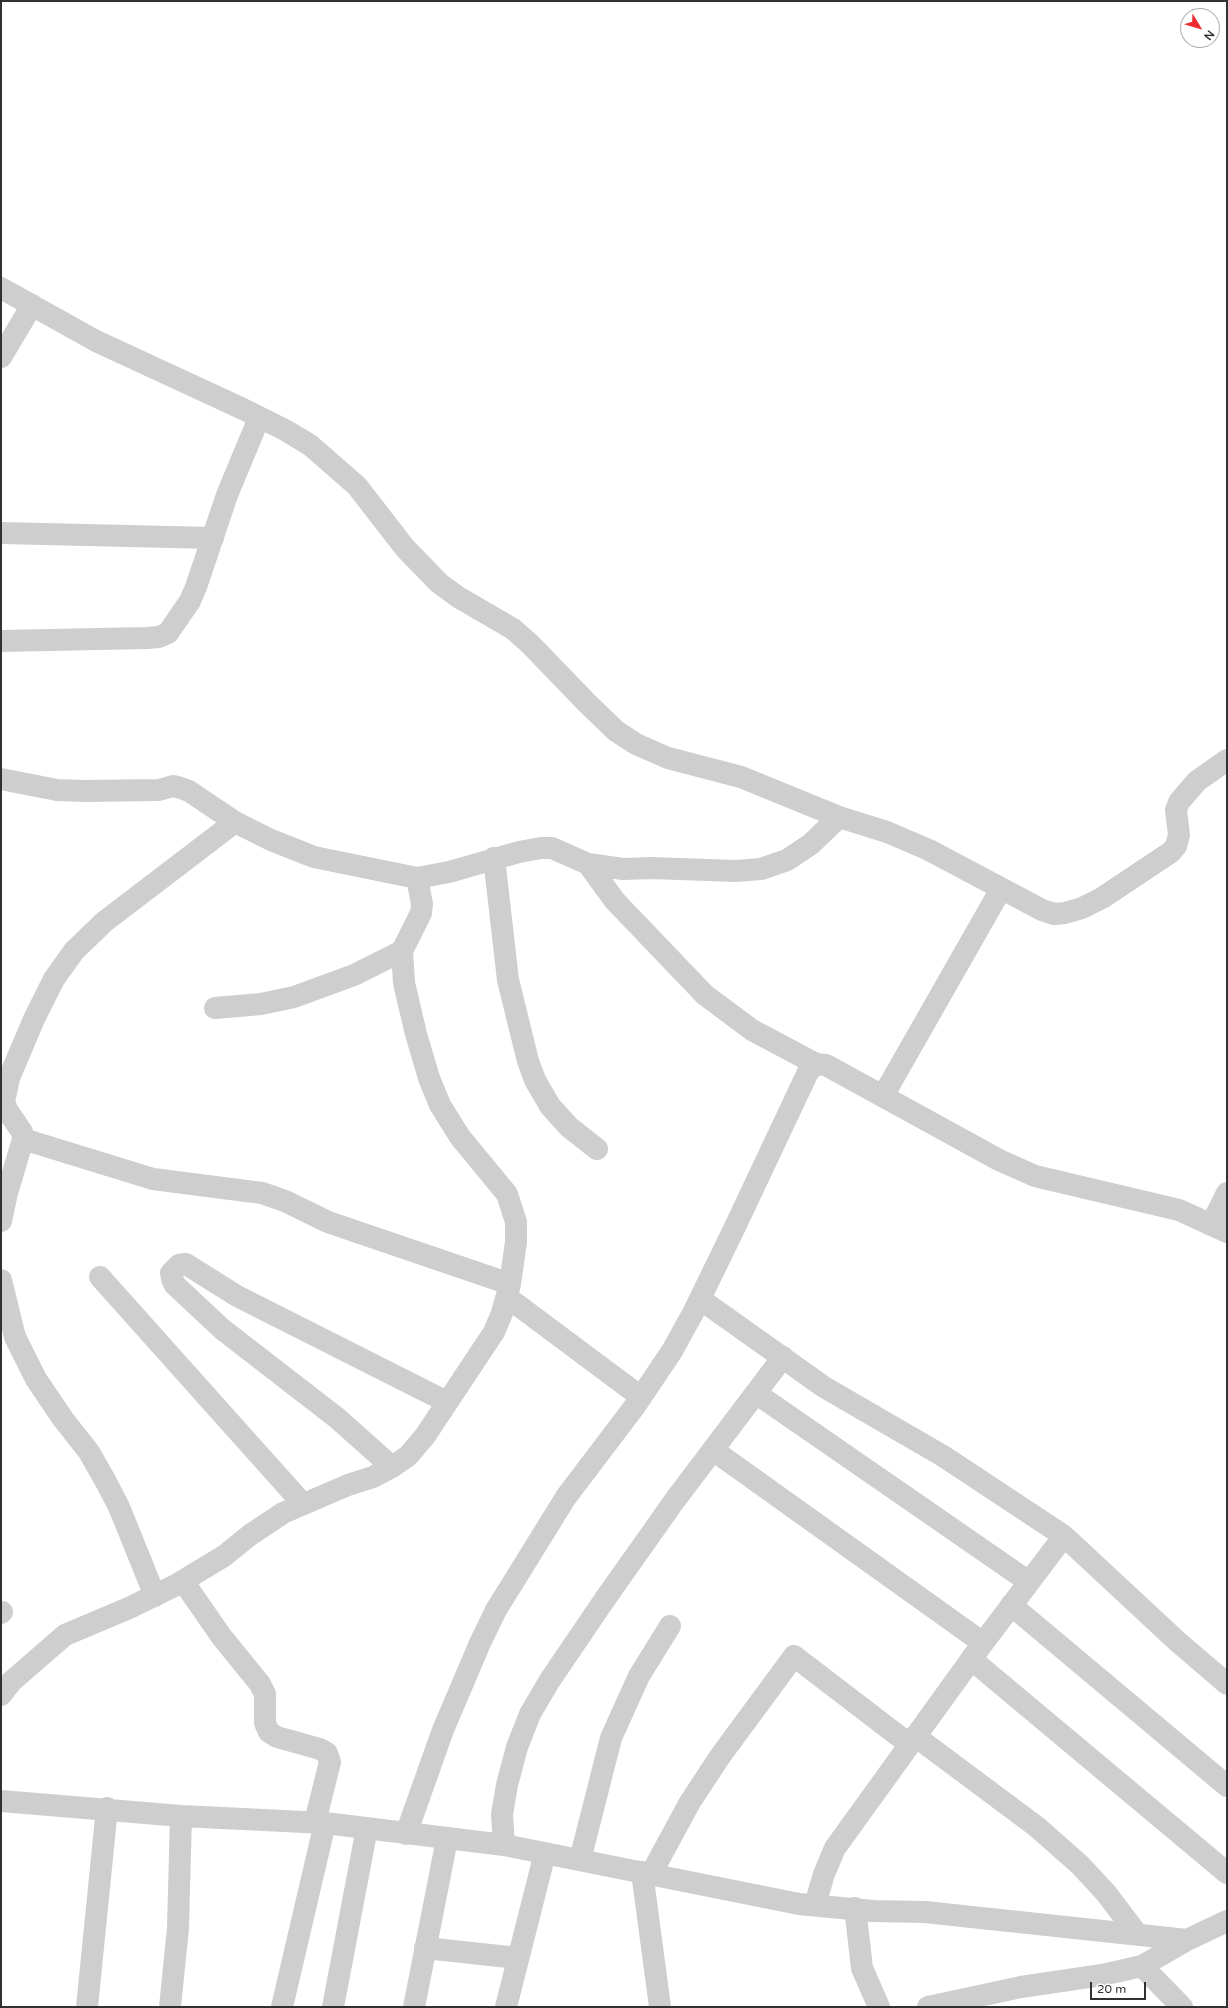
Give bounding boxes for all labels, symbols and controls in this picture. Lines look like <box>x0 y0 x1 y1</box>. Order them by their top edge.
north arrow <box>1180 8 1220 48</box>
text: N <box>1201 28 1217 43</box>
scale bar <box>1092 1974 1148 2000</box>
text: 20 m <box>1097 1982 1126 1996</box>

